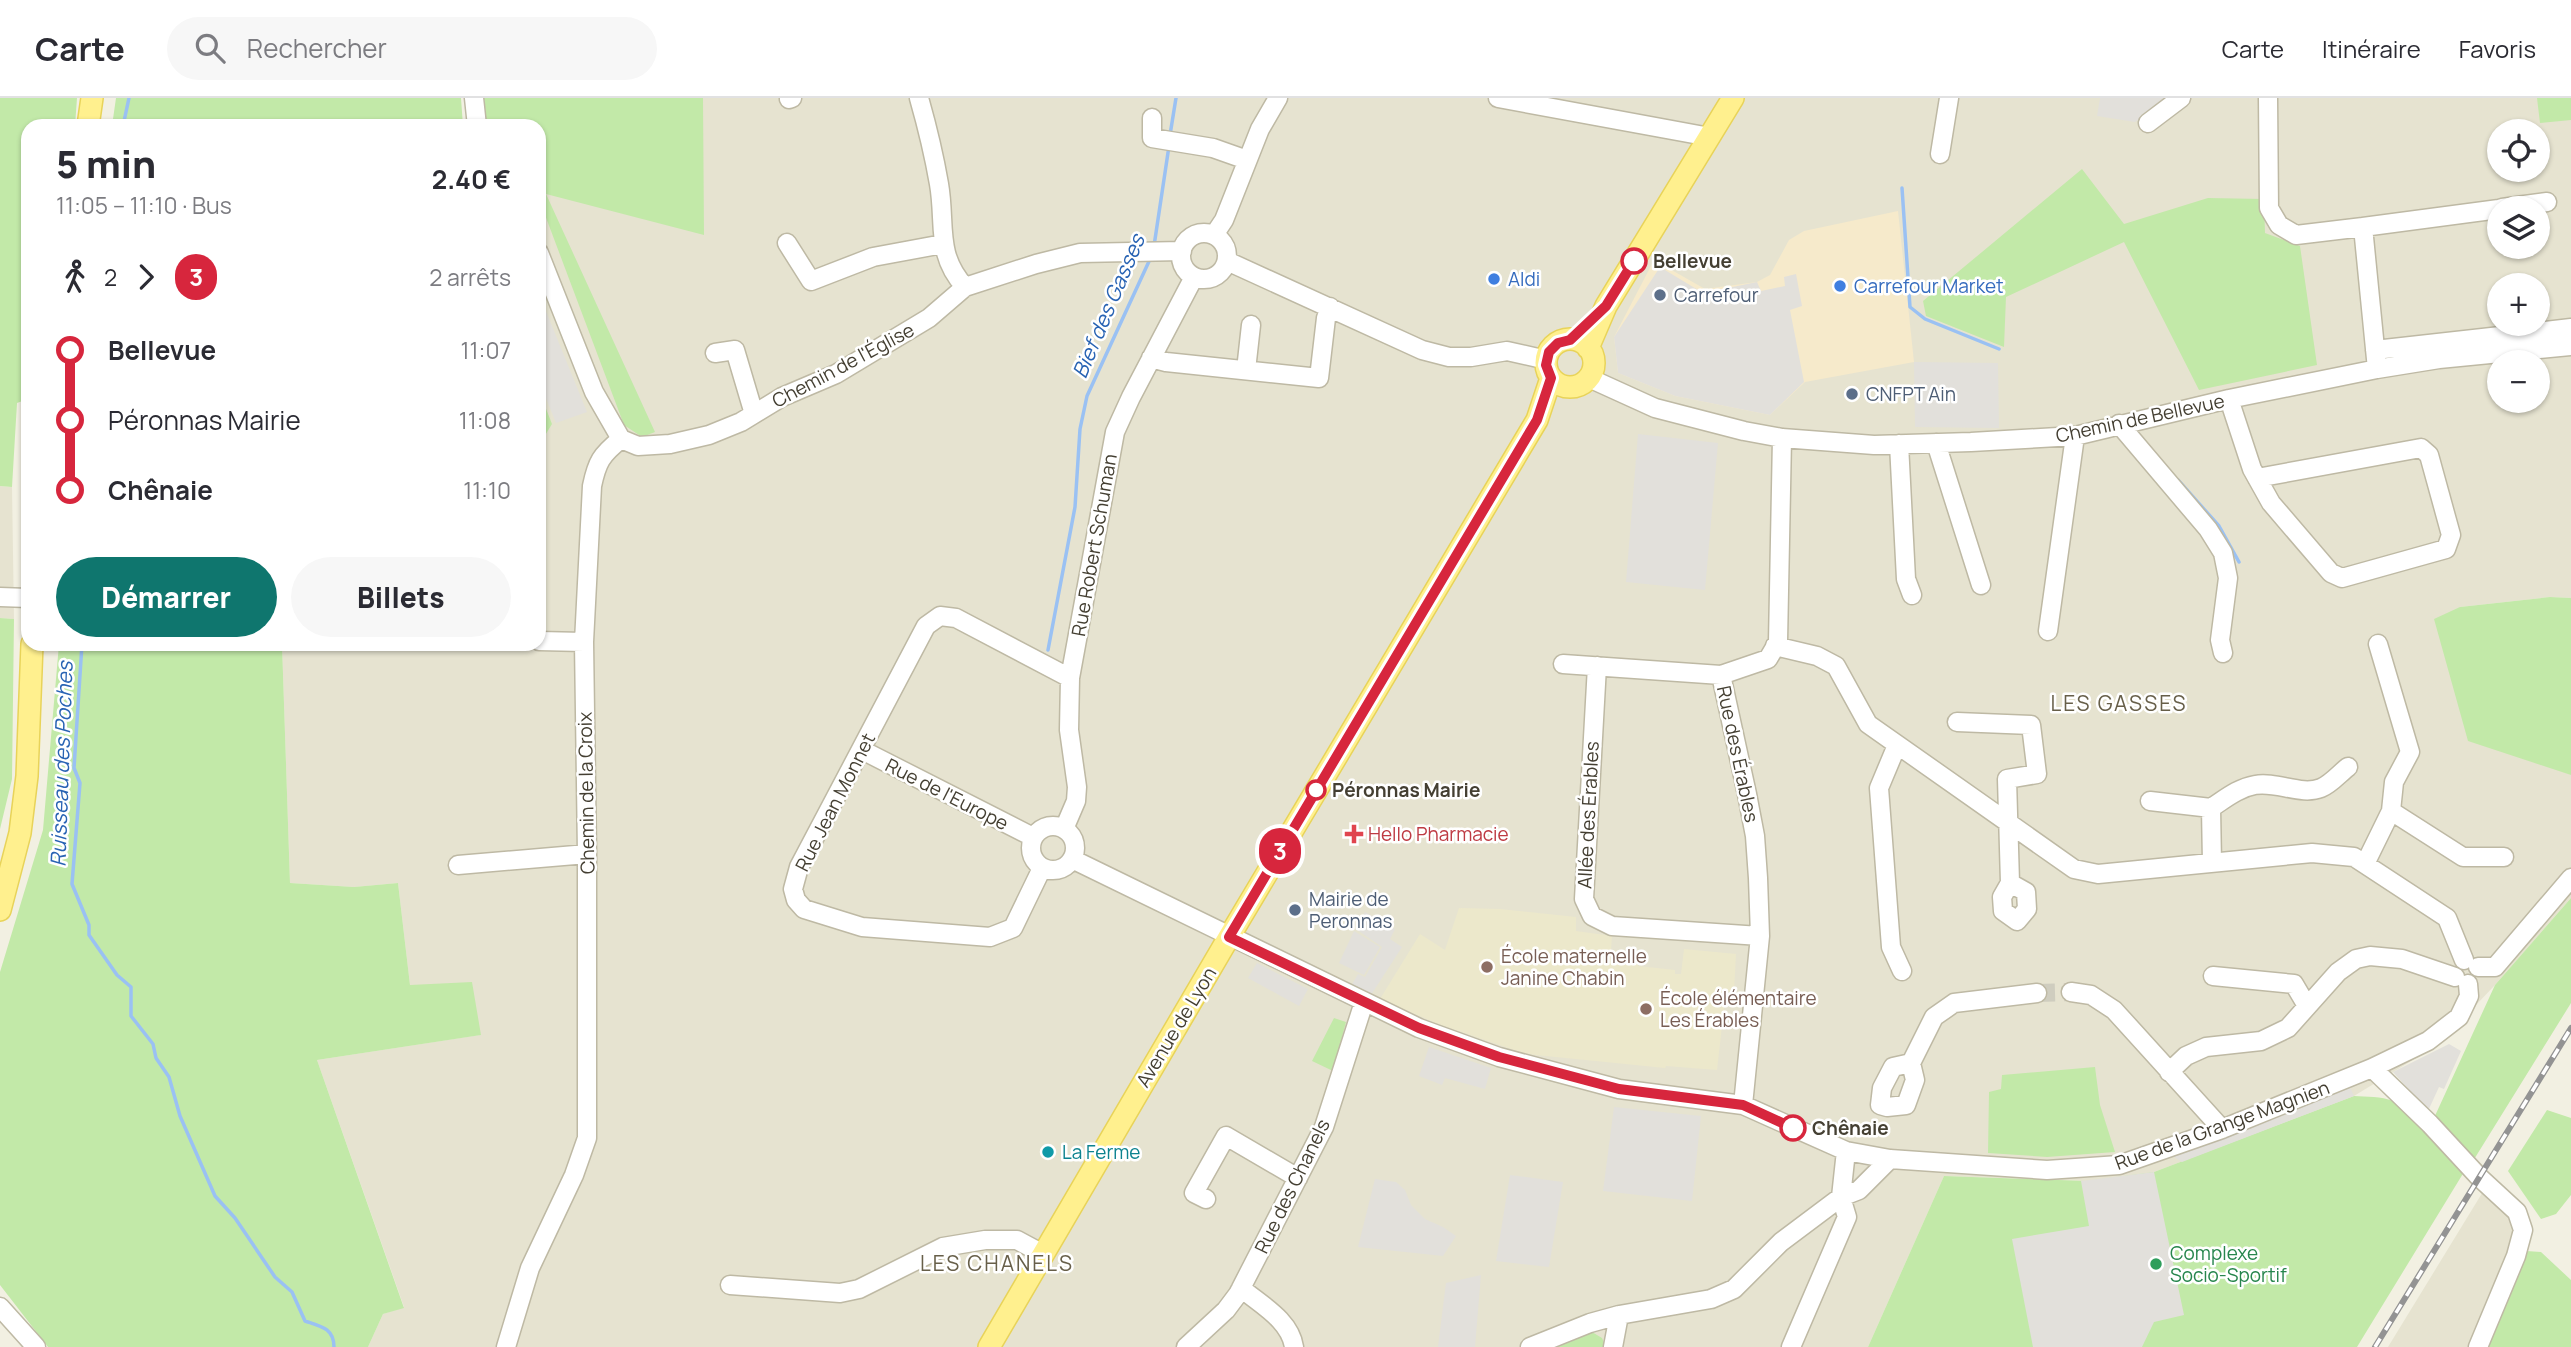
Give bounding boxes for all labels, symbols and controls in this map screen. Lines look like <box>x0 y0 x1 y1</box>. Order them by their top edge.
search box <box>167 17 657 80</box>
text: Carte <box>35 26 125 71</box>
icon: search <box>191 29 229 67</box>
text: Rechercher <box>247 30 387 66</box>
text: Carte <box>2222 32 2284 65</box>
text: Itinéraire <box>2322 32 2421 65</box>
text: Favoris <box>2459 32 2536 65</box>
map controls <box>2487 119 2550 413</box>
button: locate <box>2487 119 2550 182</box>
text: 5 min <box>56 137 156 189</box>
text: 2.40 € <box>432 161 511 197</box>
text: 11:05 – 11:10 · Bus <box>56 189 232 221</box>
button: layers <box>2487 196 2550 259</box>
water label: Bief des Gasses <box>1065 228 1152 382</box>
marker: Bellevue <box>1621 248 1647 274</box>
place label: Bellevue <box>1653 248 1732 274</box>
icon: walk <box>56 258 94 296</box>
icon: forward <box>127 258 165 296</box>
text: 3 <box>189 260 203 293</box>
text: 2 <box>104 261 117 293</box>
text: 2 arrêts <box>429 261 511 293</box>
place label: Aldi <box>1508 266 1540 292</box>
marker: Aldi <box>1486 271 1502 287</box>
place label: Carrefour Market <box>1854 273 2004 299</box>
button: + <box>2487 273 2550 336</box>
marker: Carrefour Market <box>1832 278 1848 294</box>
place label: Carrefour <box>1674 282 1759 308</box>
marker: Carrefour <box>1652 287 1668 303</box>
street label: Chemin de l'Église <box>767 317 919 413</box>
text: Bellevue <box>108 332 216 368</box>
text: 11:07 <box>461 334 511 366</box>
button: − <box>2487 350 2550 413</box>
place label: CNFPT Ain <box>1866 381 1956 407</box>
marker: CNFPT Ain <box>1844 386 1860 402</box>
street label: Chemin de Bellevue <box>2053 387 2227 449</box>
text: Péronnas Mairie <box>108 402 301 438</box>
text: 11:08 <box>459 404 511 436</box>
street label: Rue Robert Schuman <box>1065 452 1123 638</box>
text: Chênaie <box>108 472 213 508</box>
text: 11:10 <box>463 474 511 506</box>
button: Démarrer <box>56 557 277 637</box>
button: Billets <box>291 557 511 637</box>
water label: Ruisseau des Poches <box>43 659 79 867</box>
street label: Rue des Érables <box>1711 683 1765 825</box>
district label: LES GASSES <box>2050 689 2188 717</box>
street label: Chemin de la Croix <box>572 712 600 874</box>
street label: Rue Jean Monnet <box>789 728 881 876</box>
street label: Allée des Érables <box>1571 741 1605 889</box>
street label: Rue de l'Europe <box>881 752 1013 836</box>
place label: Péronnas Mairie <box>1332 777 1480 803</box>
marker: Péronnas Mairie <box>1306 780 1326 800</box>
place label: Hello Pharmacie <box>1368 821 1509 847</box>
marker: Hello Pharmacie <box>1346 826 1362 842</box>
line badge: 3 <box>1257 828 1303 874</box>
text: 3 <box>1273 834 1287 867</box>
place label: Mairie de Peronnas <box>1309 886 1393 934</box>
marker: Mairie de Peronnas <box>1287 902 1303 918</box>
place label: École maternelle Janine Chabin <box>1501 943 1647 991</box>
marker: École maternelle Janine Chabin <box>1479 959 1495 975</box>
street label: Avenue de Lyon <box>1130 962 1222 1092</box>
place label: École élémentaire Les Érables <box>1660 985 1817 1033</box>
marker: École élémentaire Les Érables <box>1638 1001 1654 1017</box>
street label: Rue de la Grange Magnien <box>2111 1074 2333 1176</box>
street label: Rue des Chanels <box>1248 1114 1336 1258</box>
marker: Chênaie <box>1780 1115 1806 1141</box>
place label: Chênaie <box>1812 1115 1889 1141</box>
place label: La Ferme <box>1062 1139 1140 1165</box>
marker: La Ferme <box>1040 1144 1056 1160</box>
place label: Complexe Socio-Sportif <box>2170 1240 2287 1288</box>
district label: LES CHANELS <box>920 1249 1074 1277</box>
marker: Complexe Socio-Sportif <box>2148 1256 2164 1272</box>

